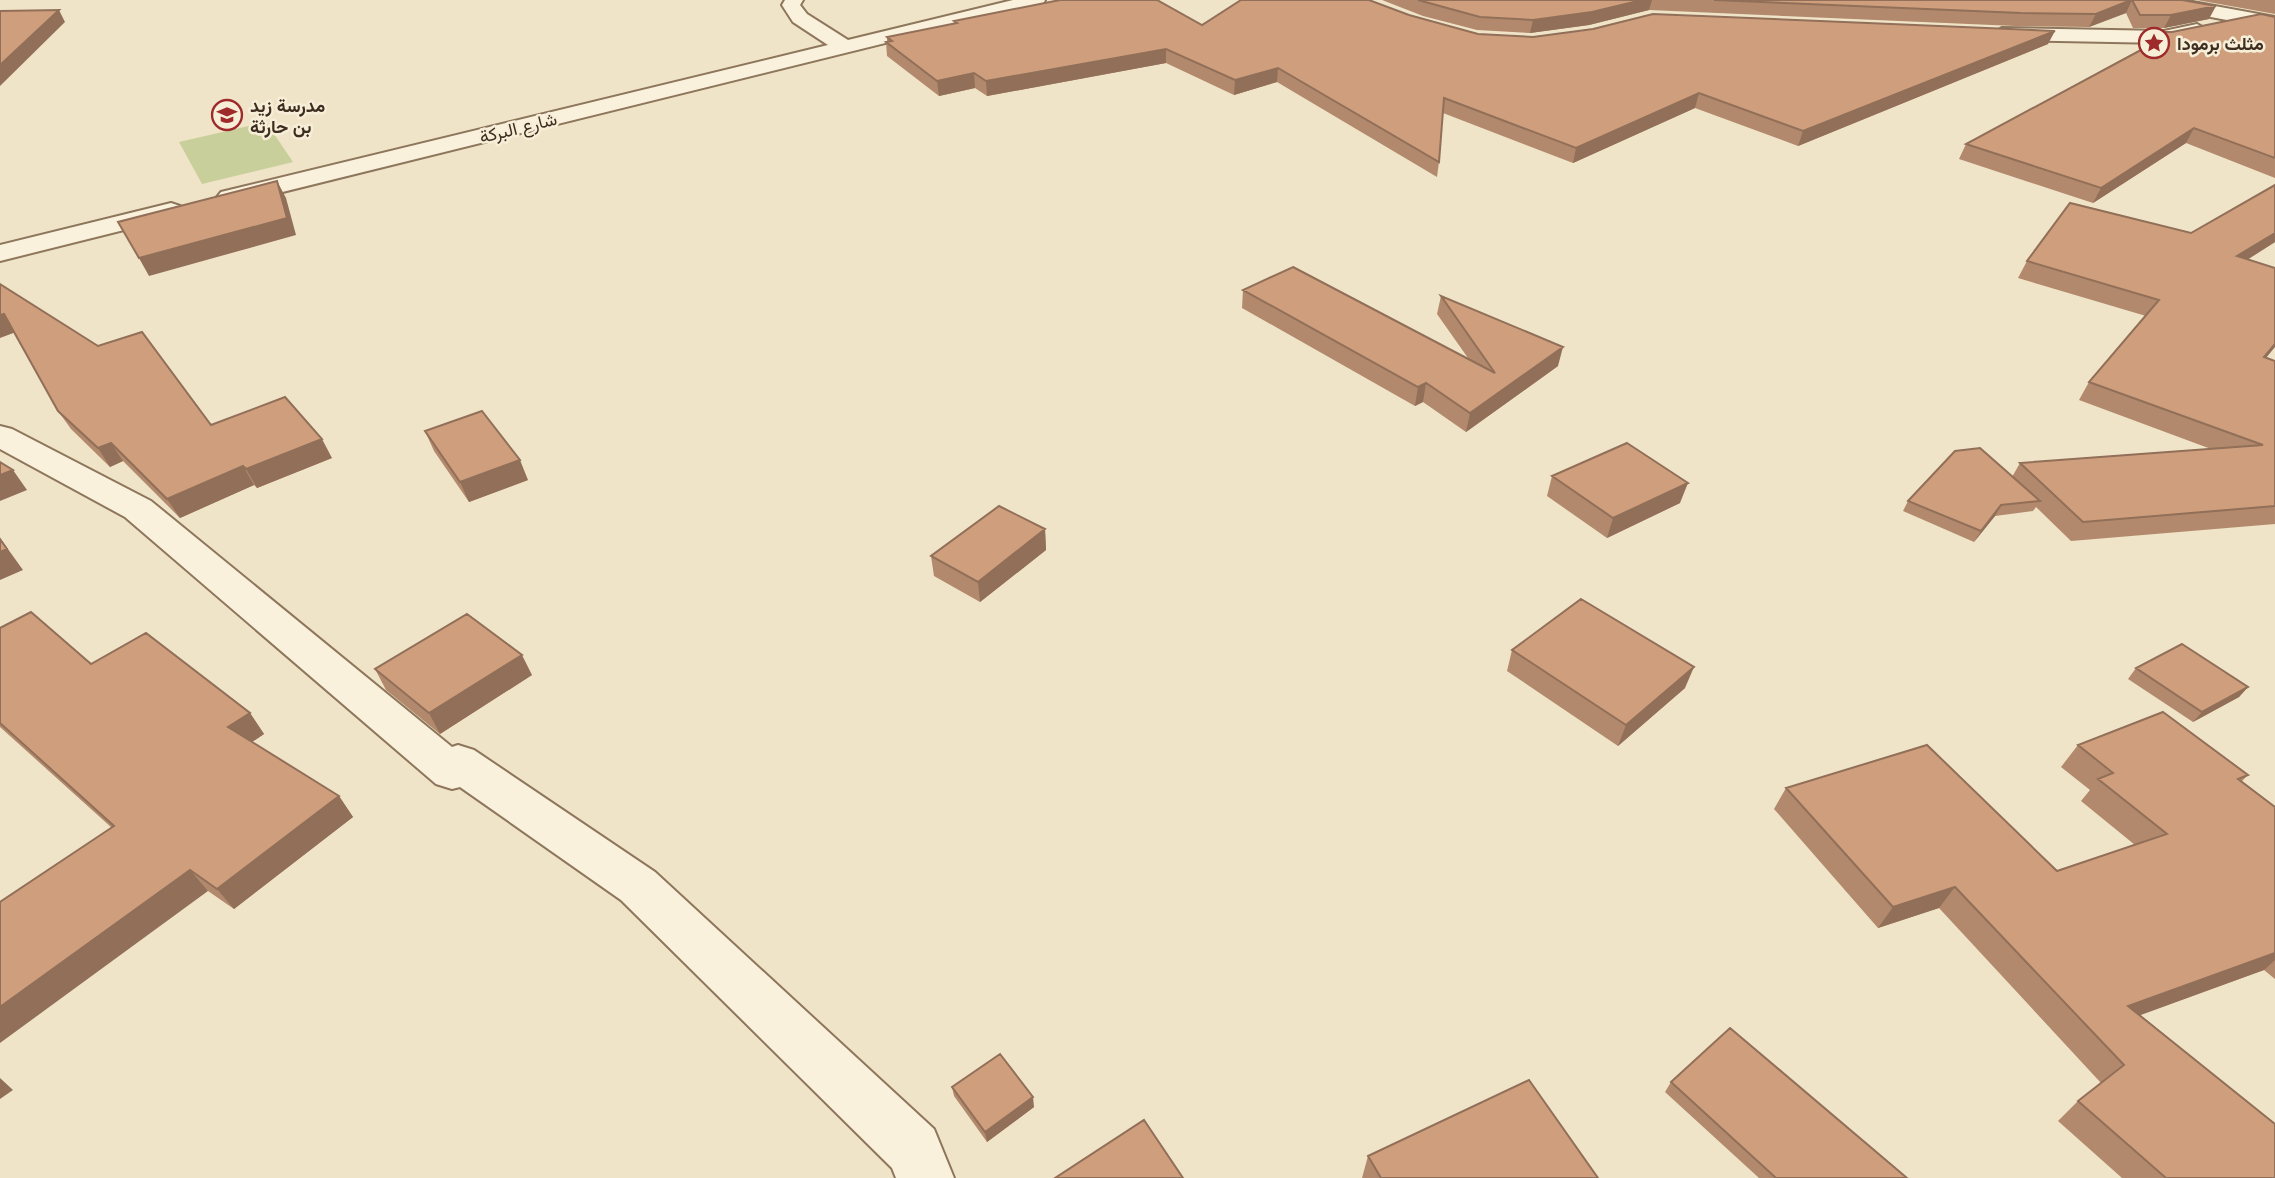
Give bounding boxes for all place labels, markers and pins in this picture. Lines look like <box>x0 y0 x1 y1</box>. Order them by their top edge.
place icon: مثلث برمودا <box>2137 26 2171 60</box>
place label: مثلث برمودا <box>2177 31 2264 55</box>
place label: مدرسة زيد بن حارثة <box>250 93 326 138</box>
school or university icon: مدرسة زيد بن حارثة <box>210 98 244 132</box>

